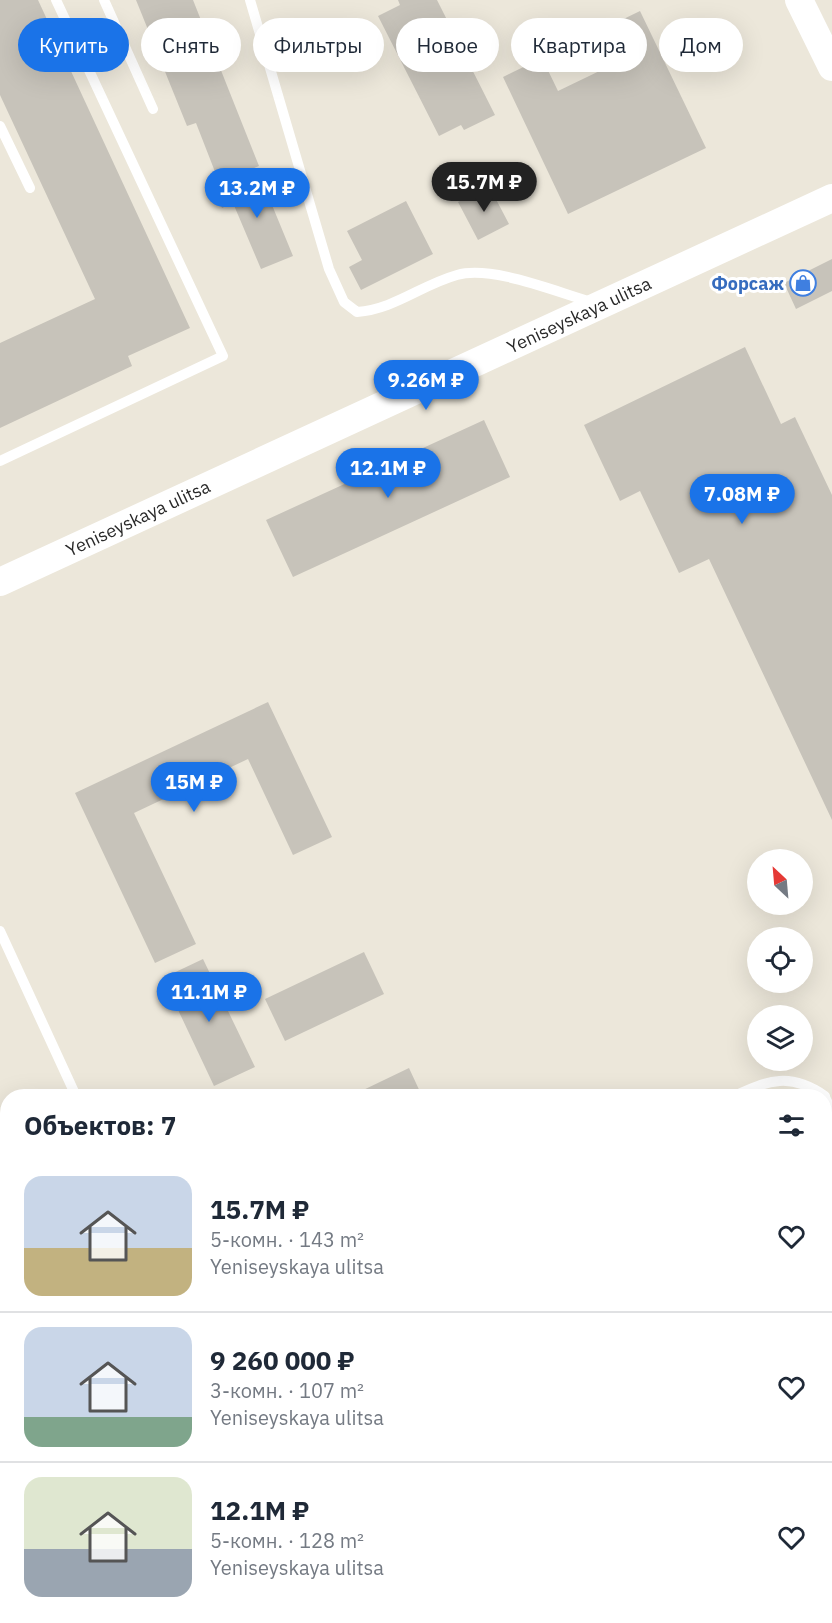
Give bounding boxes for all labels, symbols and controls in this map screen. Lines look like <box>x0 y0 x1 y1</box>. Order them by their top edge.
chip: Купить <box>18 18 129 72</box>
chip: Снять <box>141 18 241 72</box>
chip: Фильтры <box>253 18 384 72</box>
chip: Новое <box>396 18 499 72</box>
chip: Квартира <box>511 18 647 72</box>
chip: Дом <box>659 18 743 72</box>
pin: 15.7M ₽ <box>429 162 539 213</box>
pin: 13.2M ₽ <box>202 168 312 219</box>
text: 15.7M ₽ <box>446 168 522 195</box>
text: 13.2M ₽ <box>219 174 295 201</box>
shop icon: Форсаж <box>788 268 818 298</box>
street label: Yeniseyskaya ulitsa <box>503 271 655 358</box>
place label: Форсаж <box>711 272 784 295</box>
pin: 9.26M ₽ <box>371 360 481 411</box>
text: 9.26M ₽ <box>388 366 464 393</box>
pin: 12.1M ₽ <box>333 448 443 499</box>
text: 12.1M ₽ <box>350 454 426 481</box>
street label: Yeniseyskaya ulitsa <box>62 474 214 561</box>
pin: 7.08M ₽ <box>687 474 797 525</box>
text: 7.08M ₽ <box>704 480 780 507</box>
pin: 15M ₽ <box>152 762 236 813</box>
text: 15M ₽ <box>165 768 223 795</box>
north arrow <box>747 849 813 915</box>
map controls <box>747 849 813 1071</box>
button: locate <box>747 927 813 993</box>
pin: 11.1M ₽ <box>154 972 264 1023</box>
text: 11.1M ₽ <box>171 978 247 1005</box>
button: layers <box>747 1005 813 1071</box>
text: Объектов: 7 <box>24 1108 176 1142</box>
icon: filters <box>775 1109 808 1142</box>
text: 15.7M ₽ <box>210 1192 309 1226</box>
icon: home <box>72 1200 144 1272</box>
icon: heart <box>775 1220 808 1253</box>
text: 5-комн. · 143 m² <box>210 1226 364 1253</box>
text: Yeniseyskaya ulitsa <box>210 1253 384 1280</box>
text: 9 260 000 ₽ <box>210 1343 355 1377</box>
icon: home <box>72 1351 144 1423</box>
icon: heart <box>775 1371 808 1404</box>
text: 3-комн. · 107 m² <box>210 1377 364 1404</box>
text: Yeniseyskaya ulitsa <box>210 1404 384 1431</box>
text: 12.1M ₽ <box>210 1493 309 1527</box>
icon: home <box>72 1501 144 1573</box>
icon: heart <box>775 1521 808 1554</box>
text: 5-комн. · 128 m² <box>210 1527 364 1554</box>
text: Yeniseyskaya ulitsa <box>210 1554 384 1581</box>

